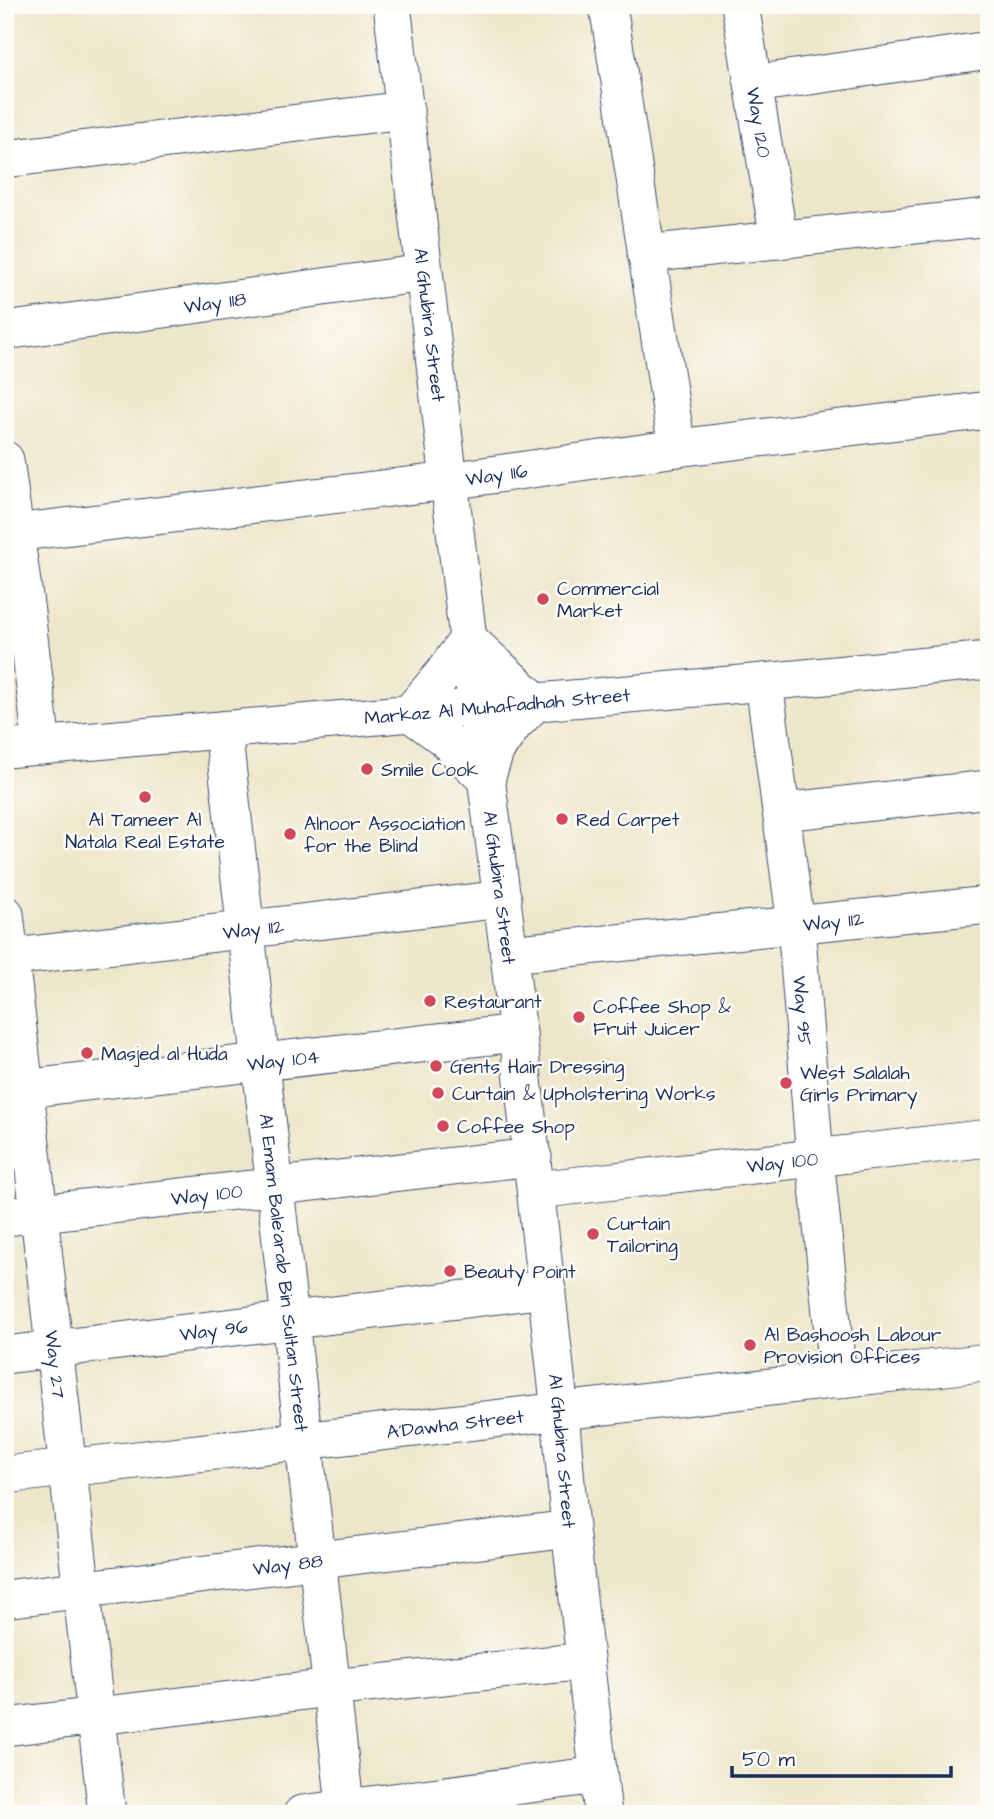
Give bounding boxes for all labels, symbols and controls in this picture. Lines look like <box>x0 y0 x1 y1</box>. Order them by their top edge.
street label: Way 120 <box>739 85 777 160</box>
street label: Al Ghubira Street <box>406 246 452 404</box>
street label: Way 118 <box>182 286 248 321</box>
street label: Way 116 <box>464 458 529 493</box>
place label: Commercial Market <box>557 576 659 625</box>
marker: Commercial Market <box>535 591 551 607</box>
street label: Markaz Al Muhafadhah Street <box>363 682 632 732</box>
place label: Smile Cook <box>381 757 479 784</box>
marker: Smile Cook <box>359 761 375 777</box>
marker: Al Tameer Al Natala Real Estate <box>137 789 153 805</box>
place label: Al Tameer Al Natala Real Estate <box>65 807 225 856</box>
place label: Red Carpet <box>576 807 680 834</box>
street label: Al Ghubira Street <box>475 809 522 966</box>
place label: Alnoor Association for the Blind <box>304 811 465 860</box>
marker: Red Carpet <box>554 811 570 827</box>
marker: Alnoor Association for the Blind <box>282 826 298 842</box>
street label: Way 112 <box>802 906 865 939</box>
street label: Way 112 <box>221 913 286 947</box>
street label: Way 95 <box>785 975 818 1047</box>
place label: Restaurant <box>444 989 542 1016</box>
marker: Restaurant <box>422 993 438 1009</box>
place label: Coffee Shop & Fruit Juicer <box>593 994 731 1043</box>
marker: Coffee Shop & Fruit Juicer <box>571 1009 587 1025</box>
place label: Masjed al Huda <box>101 1041 228 1068</box>
street label: Way 104 <box>246 1044 321 1079</box>
marker: Masjed al Huda <box>79 1045 95 1061</box>
place label: Gents Hair Dressing <box>450 1054 624 1082</box>
marker: Gents Hair Dressing <box>428 1058 444 1074</box>
place label: West Salalah Girls Primary <box>800 1060 918 1110</box>
marker: West Salalah Girls Primary <box>778 1075 794 1091</box>
place label: Curtain & Upholstering Works <box>452 1081 716 1109</box>
marker: Curtain & Upholstering Works <box>430 1085 446 1101</box>
street label: Al Emam Bale'arab Bin Sultan Street <box>252 1112 315 1434</box>
place label: Coffee Shop <box>457 1114 575 1141</box>
marker: Coffee Shop <box>435 1118 451 1134</box>
street label: Way 100 <box>745 1146 820 1181</box>
street label: Way 100 <box>170 1178 244 1213</box>
place label: Curtain Tailoring <box>607 1211 678 1261</box>
marker: Curtain Tailoring <box>585 1226 601 1242</box>
place label: Beauty Point <box>464 1259 576 1287</box>
marker: Beauty Point <box>442 1263 458 1279</box>
street label: Way 96 <box>178 1314 249 1349</box>
place label: Al Bashoosh Labour Provision Offices <box>764 1322 942 1371</box>
street label: Way 27 <box>37 1329 72 1400</box>
marker: Al Bashoosh Labour Provision Offices <box>742 1337 758 1353</box>
street label: Al Ghubira Street <box>541 1372 582 1530</box>
street label: A'Dawha Street <box>385 1403 526 1446</box>
street label: Way 88 <box>252 1548 325 1583</box>
scale bar <box>732 1735 950 1779</box>
text: 50 m <box>742 1745 796 1774</box>

